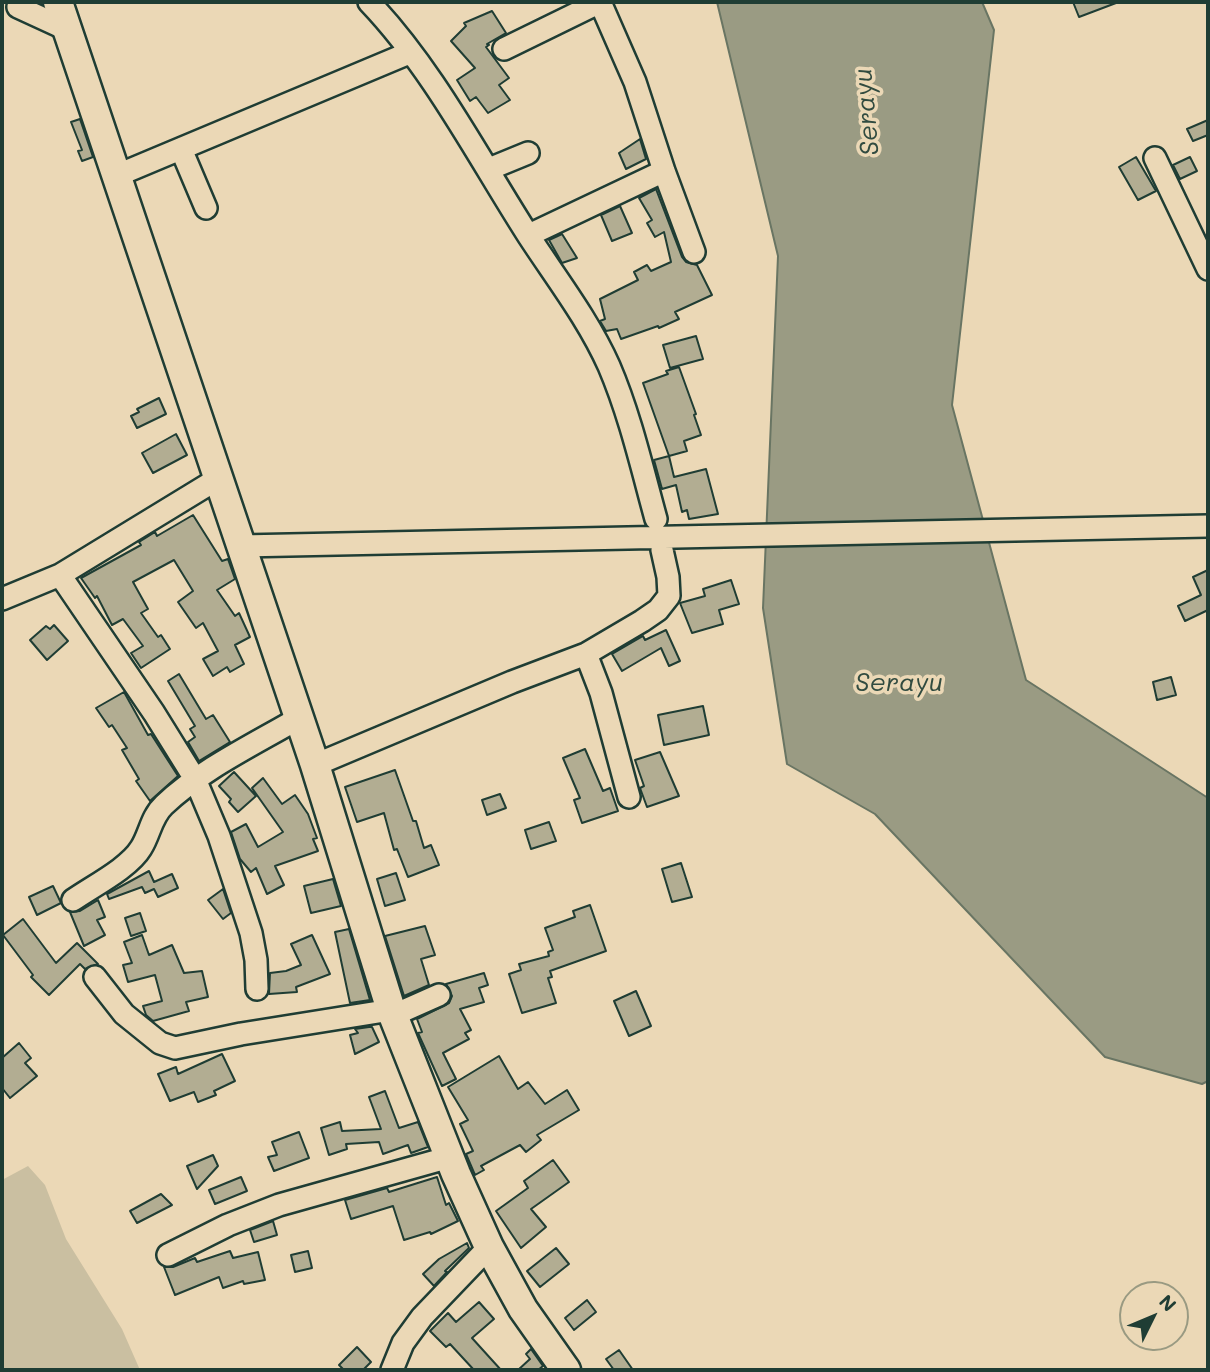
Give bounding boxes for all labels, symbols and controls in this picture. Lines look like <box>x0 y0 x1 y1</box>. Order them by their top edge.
water label: Serayu <box>848 67 886 157</box>
water label: Serayu <box>855 667 943 699</box>
north arrow <box>1119 1281 1189 1351</box>
text: N <box>1154 1289 1182 1316</box>

